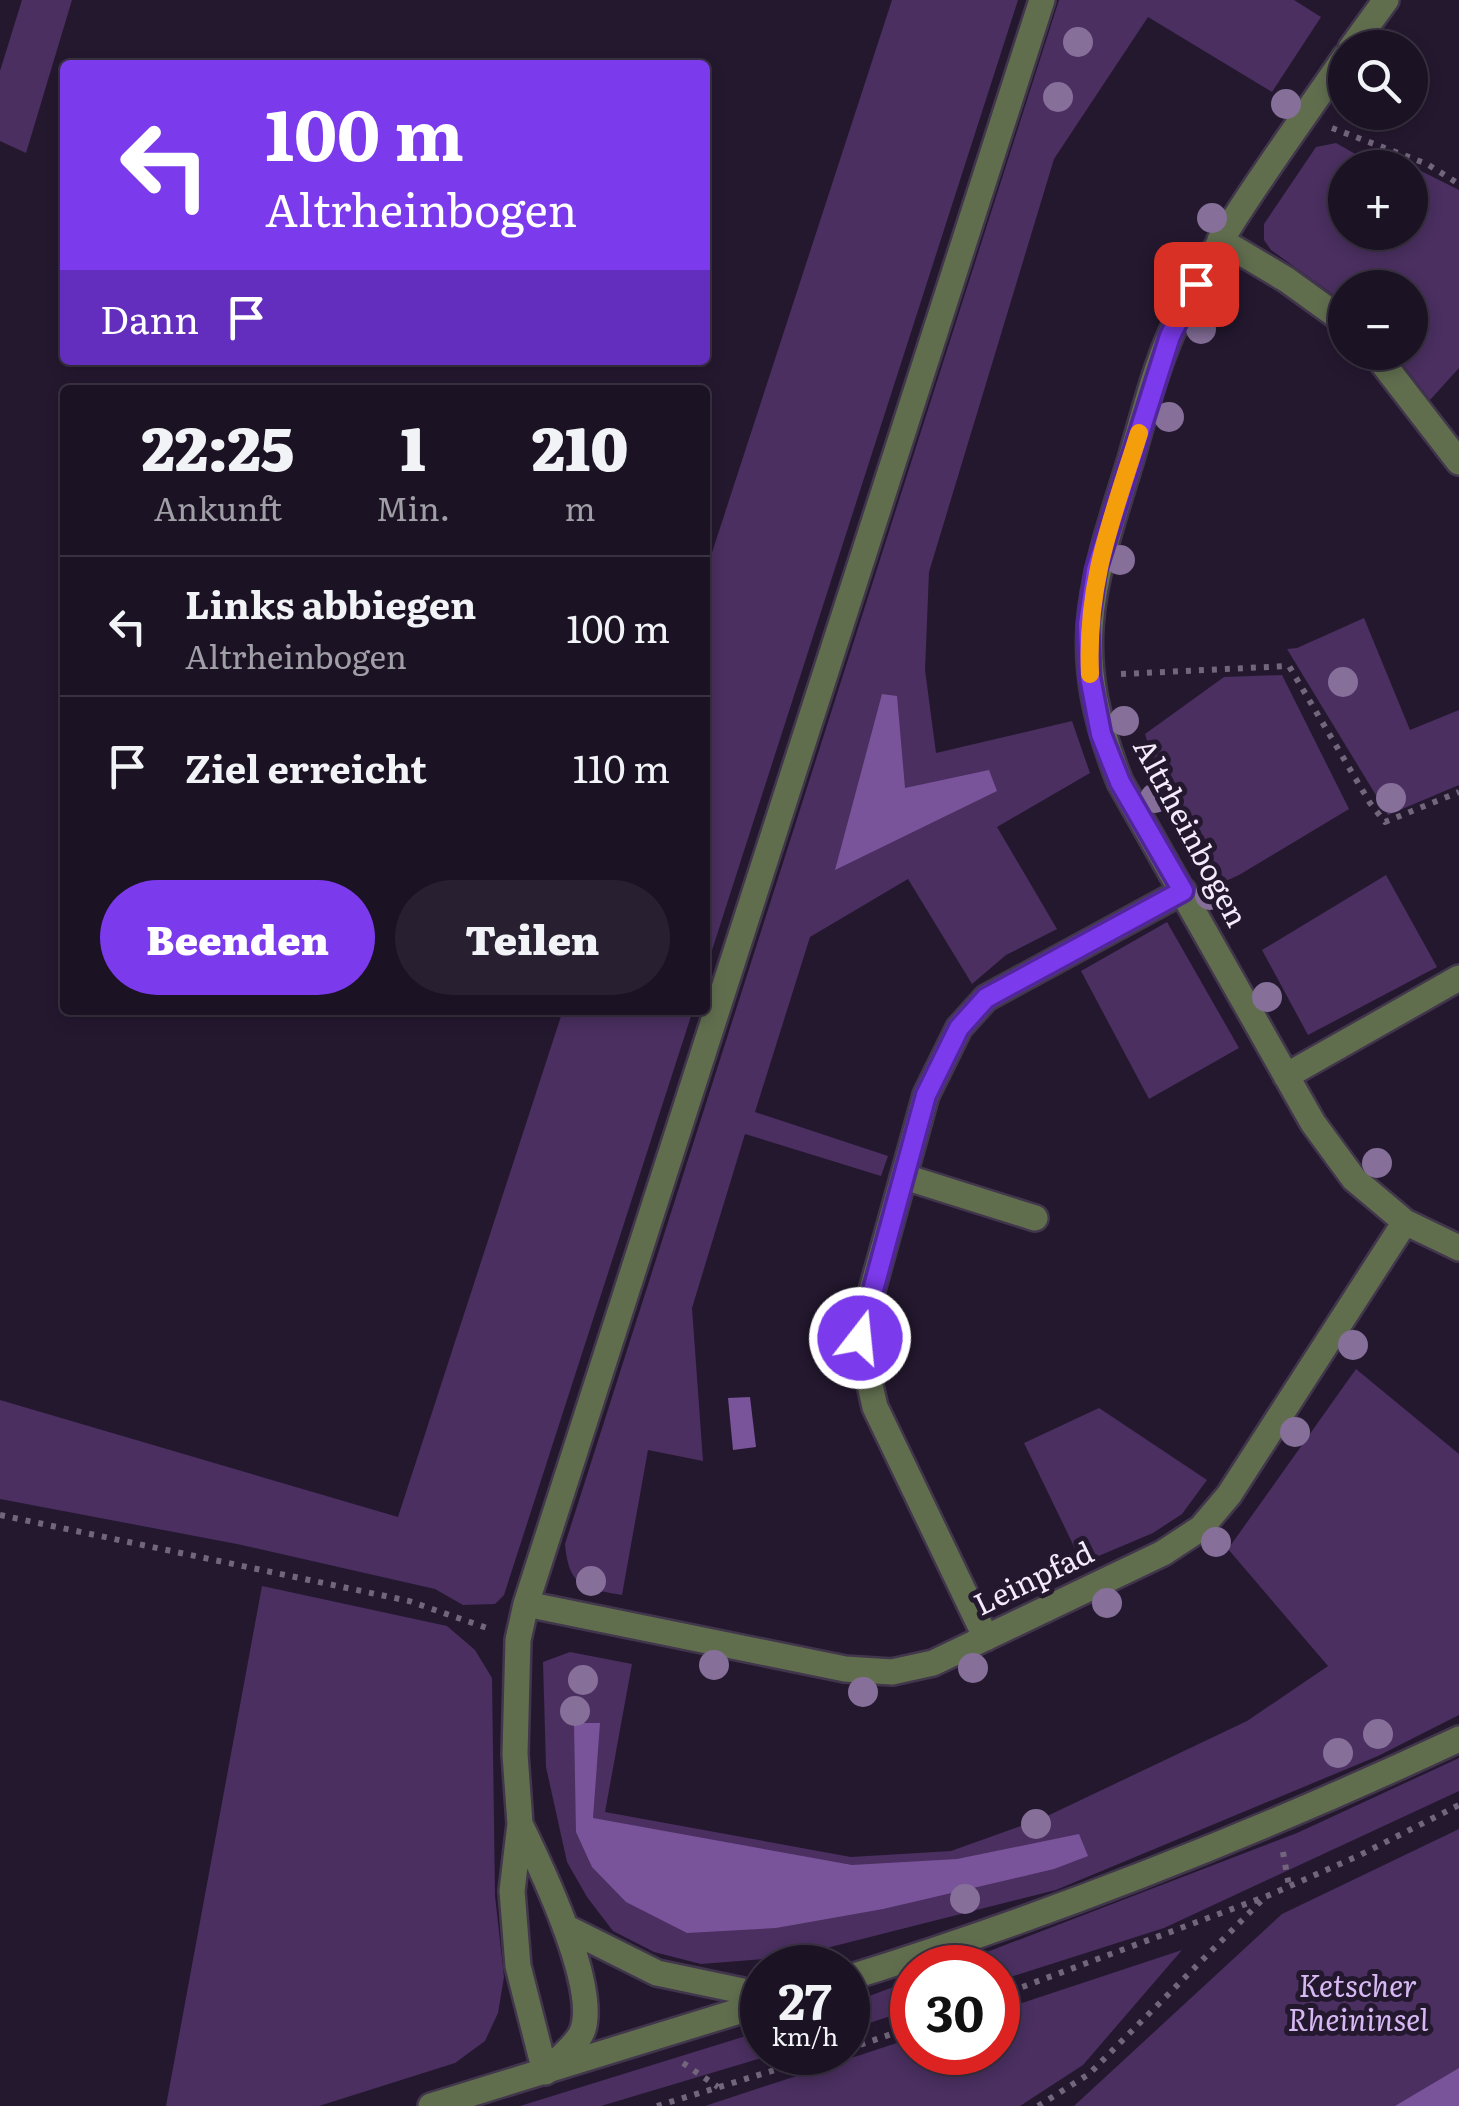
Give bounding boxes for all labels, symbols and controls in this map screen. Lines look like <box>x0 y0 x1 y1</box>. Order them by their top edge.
map controls <box>1328 30 1428 370</box>
button: search <box>1328 30 1428 130</box>
text: 100 m <box>265 79 464 183</box>
icon: left <box>100 100 230 230</box>
button: + <box>1328 150 1428 250</box>
text: Altrheinbogen <box>265 174 577 241</box>
pin <box>1154 242 1239 327</box>
icon: arrive <box>1169 257 1224 312</box>
button: − <box>1328 270 1428 370</box>
text: Dann <box>100 289 199 346</box>
icon: arrive <box>219 290 274 345</box>
text: 22:25 <box>142 400 294 489</box>
text: 1 <box>401 400 426 489</box>
text: 210 <box>532 400 628 489</box>
text: Ankunft <box>154 483 282 531</box>
text: Min. <box>376 483 450 531</box>
text: m <box>565 483 596 531</box>
text: Links abbiegen <box>185 574 476 631</box>
text: 100 m <box>566 598 670 655</box>
icon: left <box>100 599 155 654</box>
text: Altrheinbogen <box>185 631 407 679</box>
street label: Altrheinbogen <box>1124 729 1261 934</box>
text: Ziel erreicht <box>185 738 427 795</box>
text: 110 m <box>573 738 670 795</box>
icon: arrive <box>100 739 155 794</box>
button: Beenden <box>100 880 375 995</box>
button: Teilen <box>395 880 670 995</box>
position arrow <box>808 1286 912 1390</box>
street label: Leinpfad <box>965 1528 1100 1624</box>
speed limit sign: 30 <box>890 1945 1020 2075</box>
text: 27 <box>778 1961 832 2035</box>
park label: Ketscher Rheininsel <box>1288 1962 1429 2040</box>
text: km/h <box>772 2017 838 2054</box>

